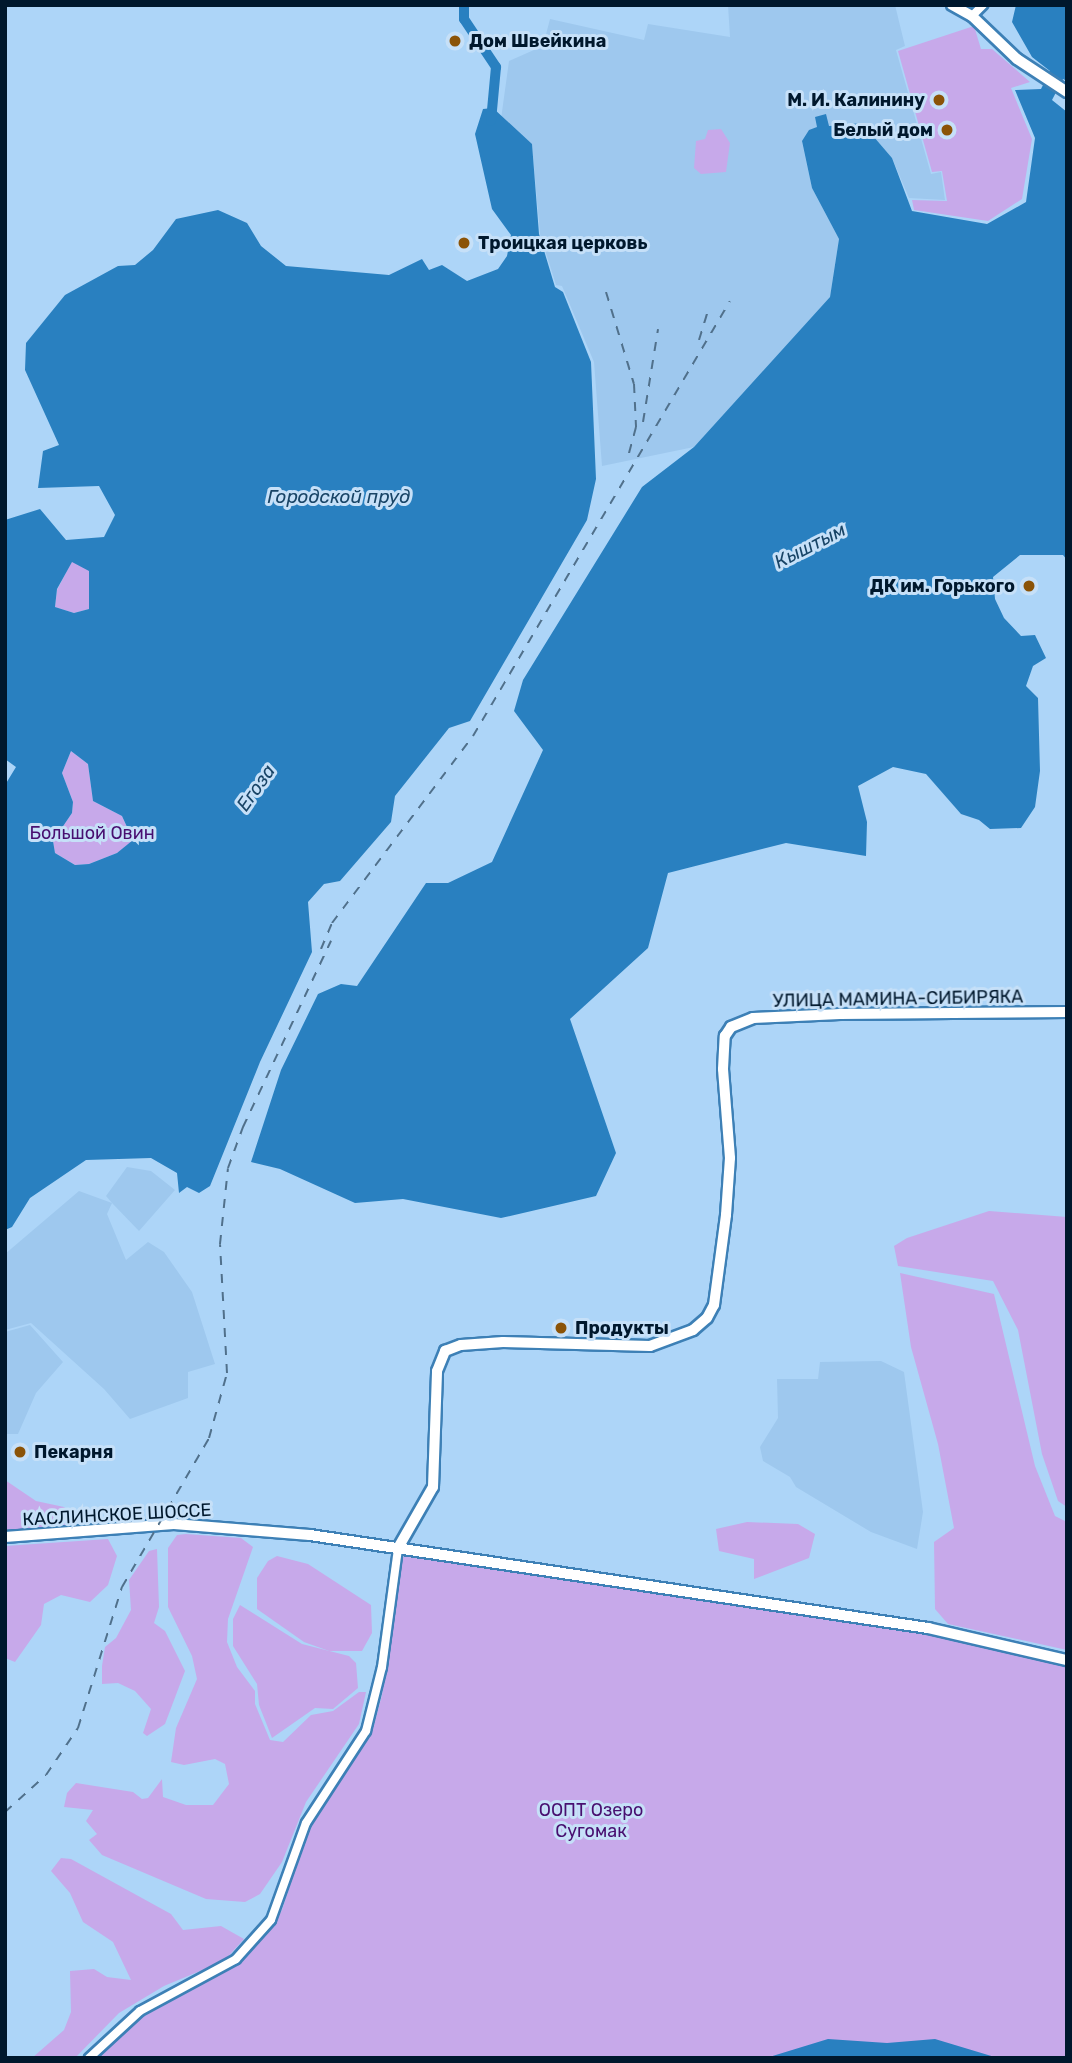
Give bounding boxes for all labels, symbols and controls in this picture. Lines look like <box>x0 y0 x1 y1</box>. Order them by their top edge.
place label: Дом Швейкина <box>469 30 606 52</box>
marker: Дом Швейкина <box>447 33 463 49</box>
place label: М. И. Калинину <box>787 89 925 111</box>
marker: М. И. Калинину <box>931 92 947 108</box>
place label: Белый дом <box>833 119 933 141</box>
marker: Белый дом <box>939 122 955 138</box>
place label: Троицкая церковь <box>478 232 648 254</box>
marker: Троицкая церковь <box>456 235 472 251</box>
water label: Городской пруд <box>267 486 411 508</box>
water label: Кыштым <box>771 518 849 574</box>
place label: ДК им. Горького <box>870 575 1015 597</box>
marker: ДК им. Горького <box>1021 578 1037 594</box>
water label: Егоза <box>232 760 280 816</box>
park label: Большой Овин <box>29 822 155 844</box>
street label: УЛИЦА МАМИНА-СИБИРЯКА <box>773 986 1023 1012</box>
place label: Продукты <box>575 1317 669 1339</box>
marker: Продукты <box>553 1320 569 1336</box>
place label: Пекарня <box>34 1441 113 1463</box>
marker: Пекарня <box>12 1444 28 1460</box>
street label: КАСЛИНСКОЕ ШОССЕ <box>22 1499 212 1531</box>
park label: ООПТ Озеро Сугомак <box>539 1800 643 1842</box>

